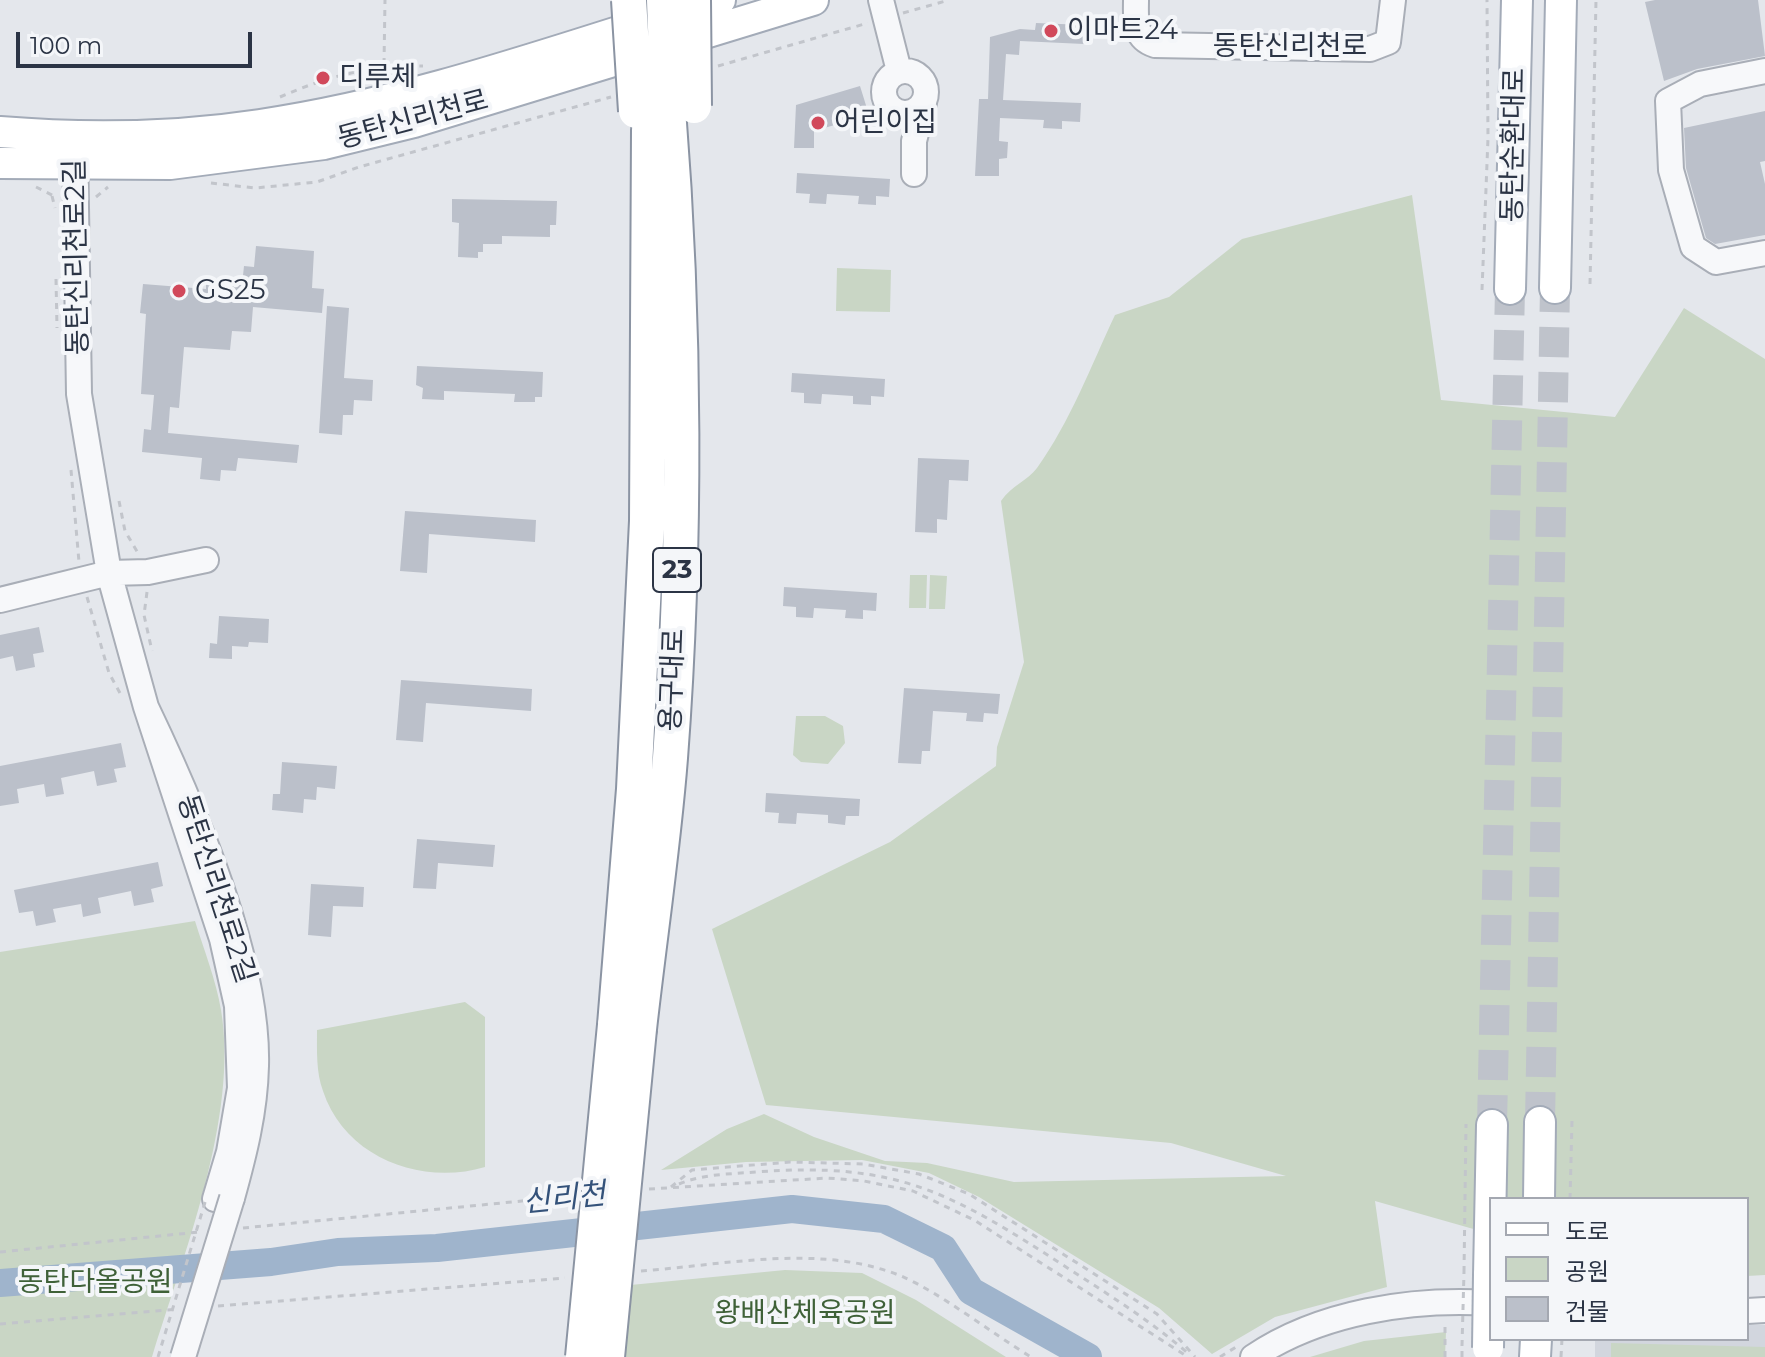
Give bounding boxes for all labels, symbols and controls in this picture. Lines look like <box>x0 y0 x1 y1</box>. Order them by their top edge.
place label: 이마트24 <box>1067 14 1178 48</box>
scale bar <box>20 16 256 66</box>
marker: 이마트24 <box>1042 22 1060 40</box>
street label: 동탄신리천로 <box>1213 30 1367 64</box>
text: 100 m <box>30 31 102 60</box>
place label: 디루체 <box>339 61 416 95</box>
street label: 동탄순환대로 <box>1496 67 1532 223</box>
marker: 디루체 <box>314 69 332 87</box>
street label: 동탄신리천로 <box>334 84 492 156</box>
place label: 어린이집 <box>834 106 937 140</box>
marker: 어린이집 <box>809 114 827 132</box>
street label: 동탄신리천로2길 <box>58 159 96 355</box>
place label: GS25 <box>195 274 266 308</box>
marker: GS25 <box>170 282 188 300</box>
road number: 23 <box>653 548 701 592</box>
street label: 용구대로 <box>654 628 692 732</box>
street label: 동탄신리천로2길 <box>170 790 262 988</box>
water label: 신리천 <box>521 1177 607 1221</box>
legend <box>1489 1197 1749 1341</box>
text: 도로 <box>1565 1217 1609 1246</box>
text: 공원 <box>1565 1257 1609 1286</box>
park label: 동탄다올공원 <box>18 1266 172 1300</box>
park label: 왕배산체육공원 <box>715 1297 895 1331</box>
text: 건물 <box>1565 1297 1609 1326</box>

